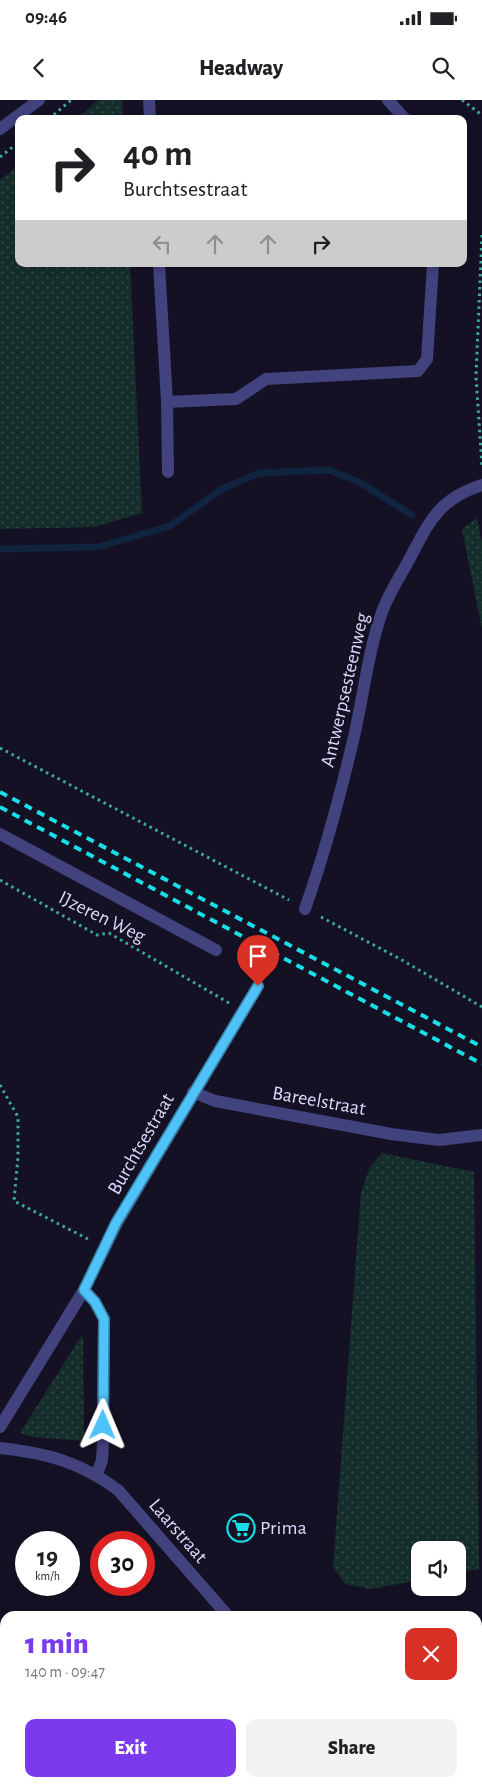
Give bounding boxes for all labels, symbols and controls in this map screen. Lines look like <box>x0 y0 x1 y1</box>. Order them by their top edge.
text: 09:46 <box>25 8 67 27</box>
icon: back <box>25 54 53 82</box>
icon: search <box>429 54 457 82</box>
text: Headway <box>199 57 283 79</box>
icon: right <box>40 135 105 200</box>
text: 40 m <box>123 137 192 172</box>
text: Burchtsestraat <box>123 178 248 200</box>
icon: left <box>148 230 176 258</box>
icon: ahead <box>201 230 229 258</box>
icon: ahead <box>254 230 282 258</box>
icon: right <box>307 230 335 258</box>
street label: Antwerpsesteenweg <box>318 611 373 769</box>
street label: IJzeren Weg <box>55 887 149 947</box>
pin <box>237 935 279 986</box>
icon: arrive <box>244 942 272 970</box>
street label: Bareelstraat <box>271 1083 368 1119</box>
street label: Burchtsestraat <box>104 1089 178 1198</box>
position arrow <box>76 1398 128 1450</box>
street label: Laarstraat <box>145 1495 212 1567</box>
supermarket icon: Prima <box>226 1513 256 1543</box>
place label: Prima <box>260 1518 307 1538</box>
speed limit sign: 30 <box>90 1531 155 1596</box>
map controls <box>411 1541 466 1596</box>
button: sound <box>411 1541 466 1596</box>
text: 19 <box>37 1545 58 1570</box>
text: km/h <box>35 1570 60 1582</box>
button: close <box>405 1628 457 1680</box>
text: 1 min <box>25 1629 89 1659</box>
text: 140 m · 09:47 <box>25 1664 105 1680</box>
button: Exit <box>25 1719 236 1777</box>
button: Share <box>246 1719 457 1777</box>

